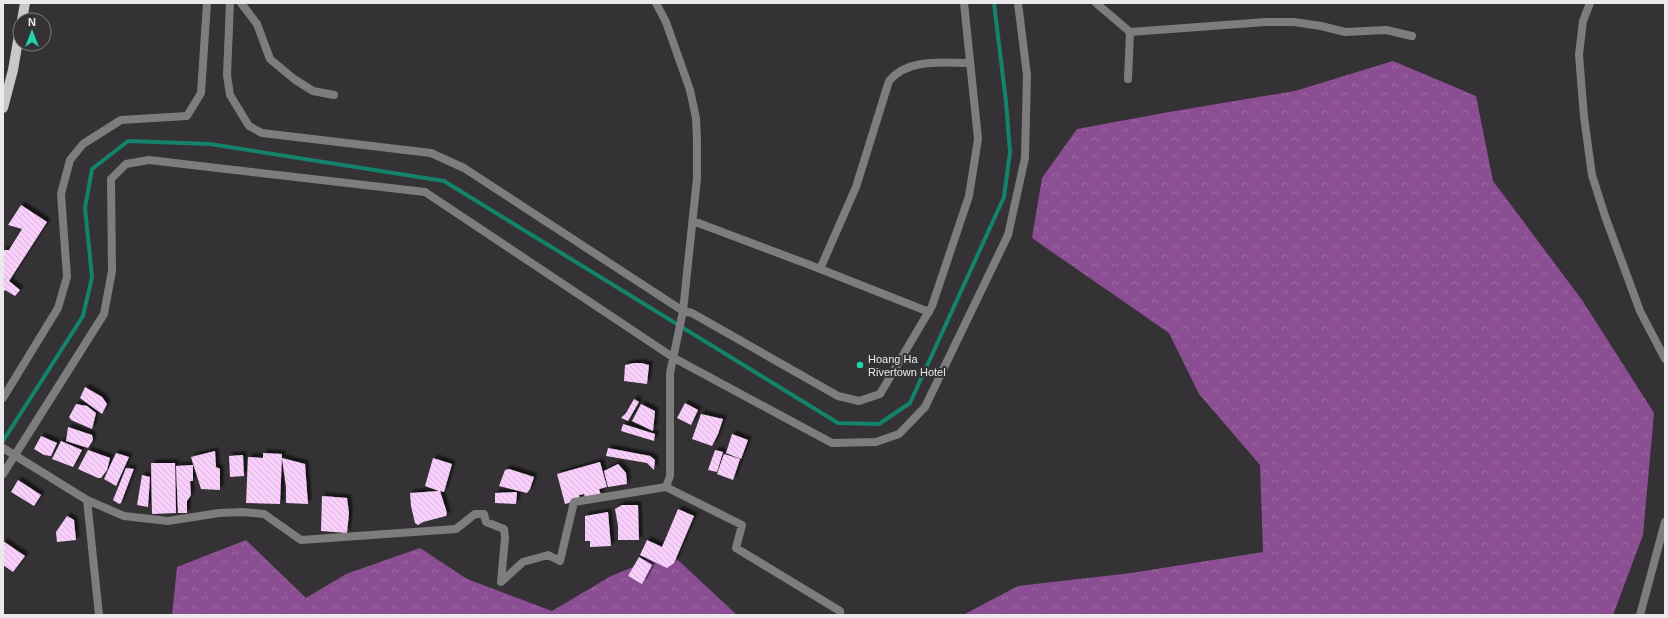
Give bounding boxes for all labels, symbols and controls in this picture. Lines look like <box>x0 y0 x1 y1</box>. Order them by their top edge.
north arrow <box>12 12 52 52</box>
text: N <box>28 16 36 28</box>
place label: Hoang Ha Rivertown Hotel <box>868 353 946 378</box>
marker: Hoang Ha Rivertown Hotel <box>855 360 865 370</box>

